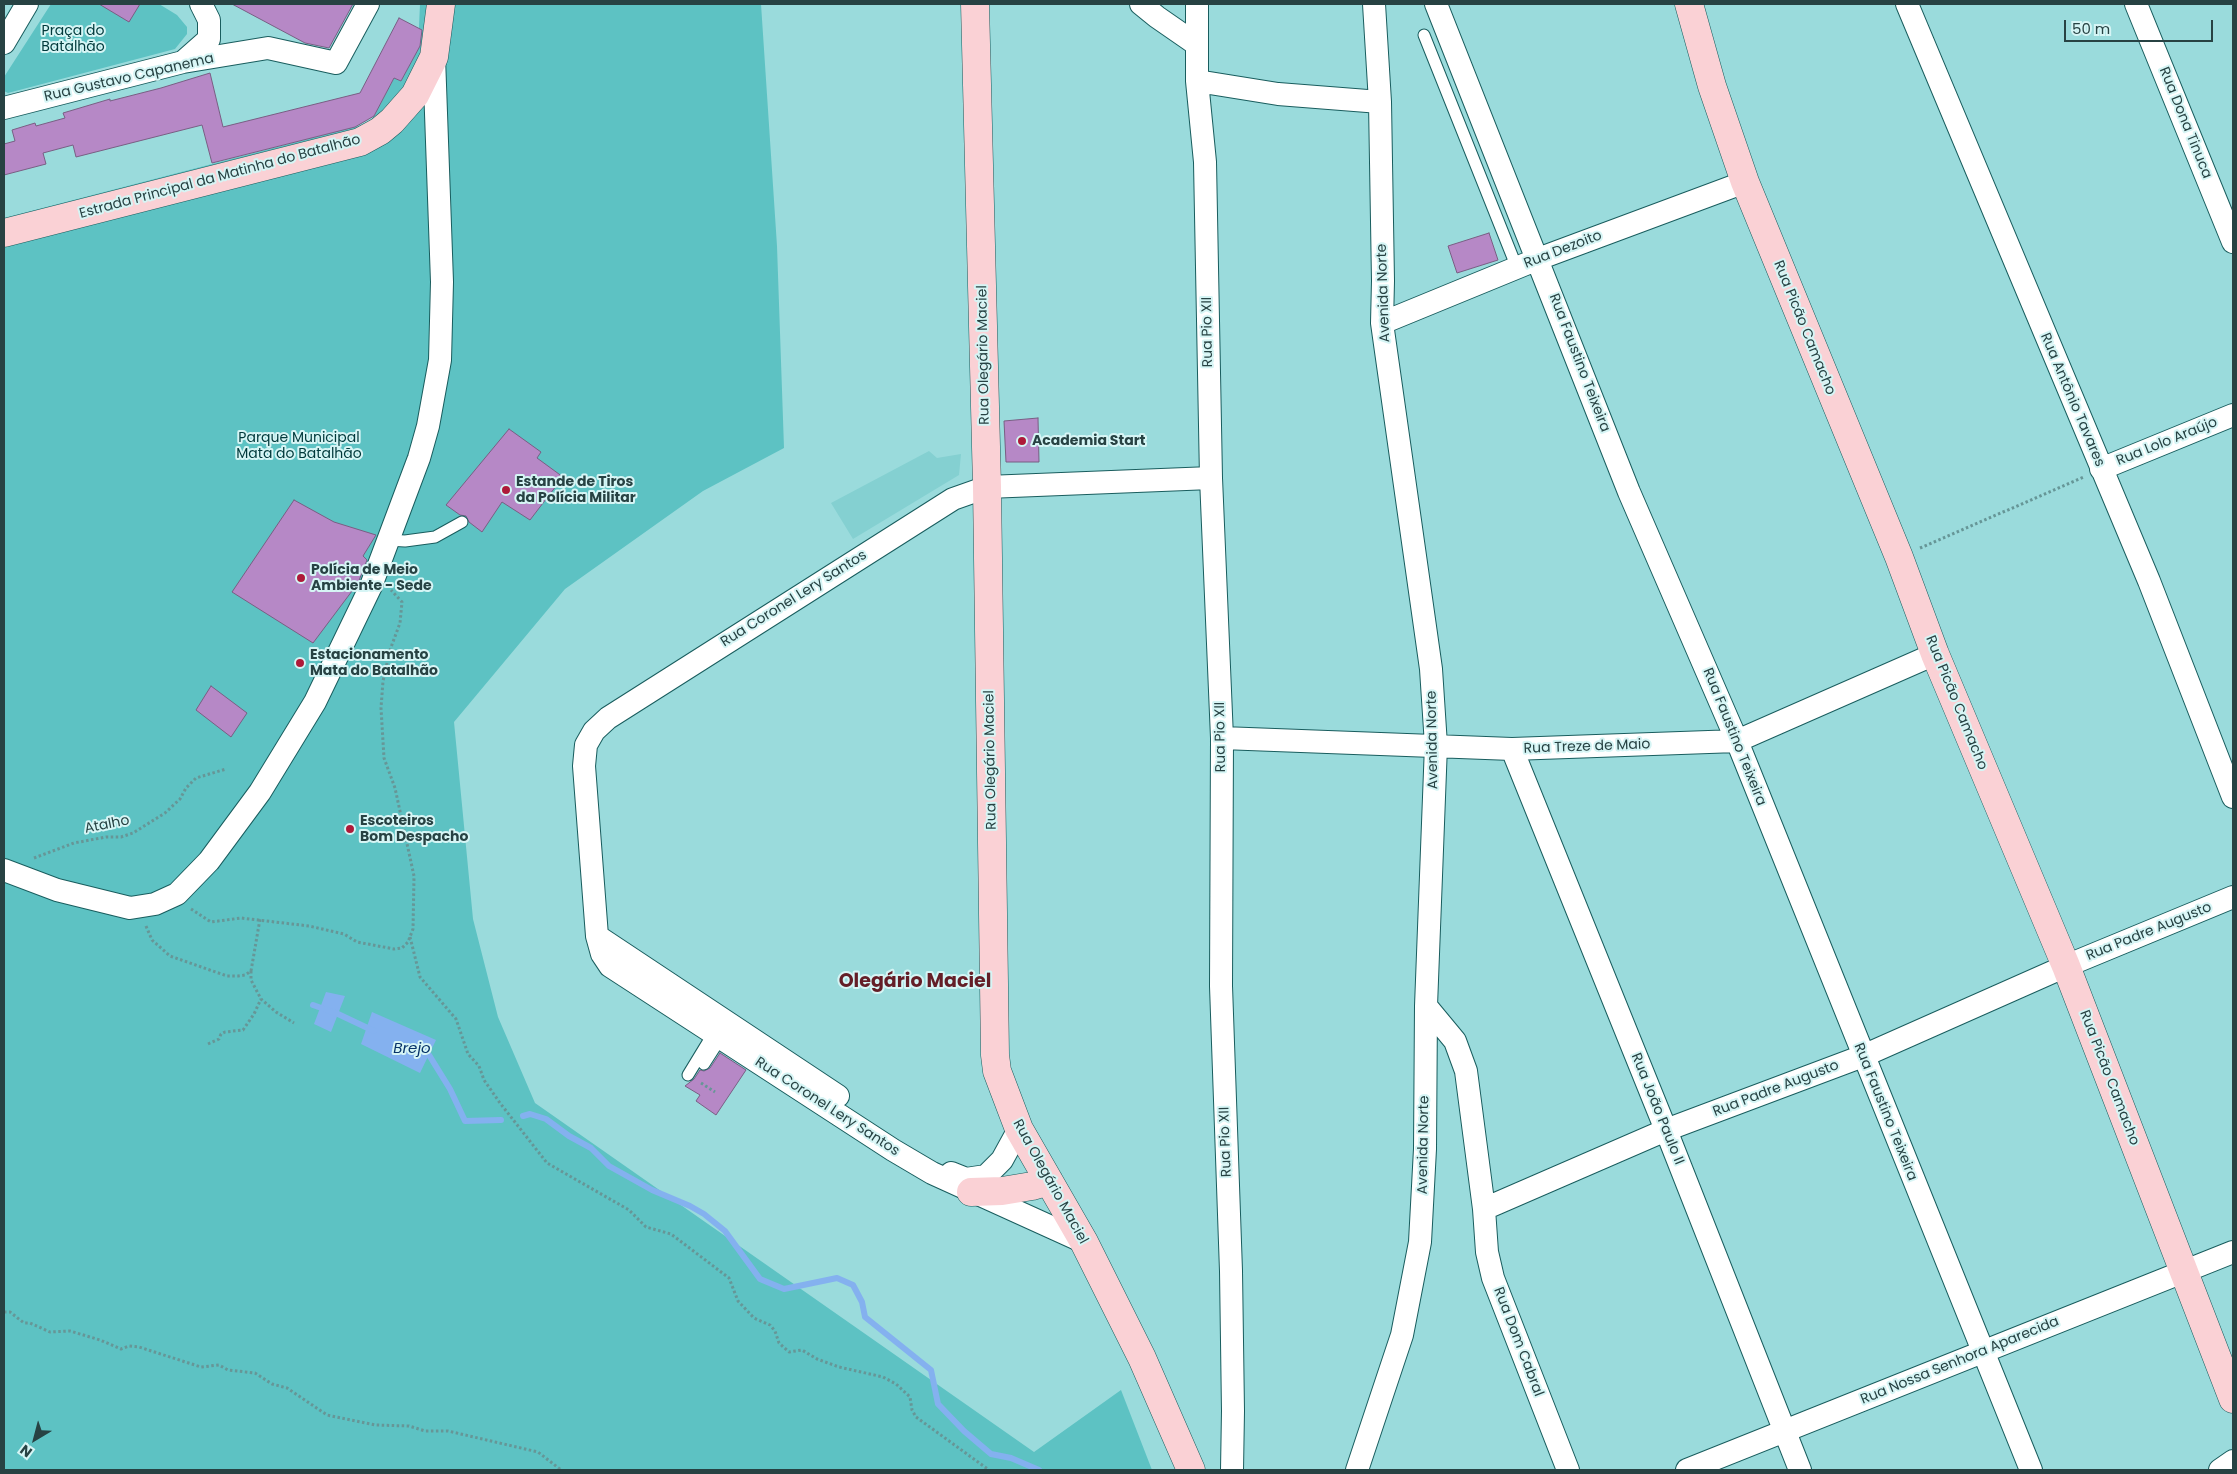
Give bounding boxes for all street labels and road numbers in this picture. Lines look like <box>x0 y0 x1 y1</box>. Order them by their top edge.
street label: Rua Gustavo Capanema <box>43 50 215 106</box>
street label: Rua Dona Tinuca <box>2155 65 2215 181</box>
street label: Estrada Principal da Matinha do Batalhão <box>78 131 362 223</box>
street label: Rua Dezoito <box>1522 227 1604 273</box>
street label: Avenida Norte <box>1374 243 1394 343</box>
street label: Rua Picão Camacho <box>1769 258 1839 398</box>
street label: Rua Olegário Maciel <box>974 285 994 425</box>
street label: Rua Faustino Teixeira <box>1545 291 1613 435</box>
street label: Rua Pio XII <box>1199 297 1217 367</box>
street label: Rua Antônio Tavares <box>2036 331 2108 469</box>
street label: Rua Lolo Araújo <box>2114 414 2220 470</box>
street label: Rua Coronel Lery Santos <box>718 547 870 651</box>
street label: Rua Picão Camacho <box>1921 633 1991 773</box>
street label: Rua Faustino Teixeira <box>1699 666 1769 808</box>
street label: Rua Olegário Maciel <box>981 690 1001 830</box>
street label: Avenida Norte <box>1424 690 1442 790</box>
street label: Rua Pio XII <box>1212 702 1230 772</box>
street label: Rua Treze de Maio <box>1523 736 1651 758</box>
street label: Atalho <box>83 812 131 838</box>
street label: Rua Padre Augusto <box>2084 899 2214 965</box>
street label: Rua Picão Camacho <box>2075 1008 2143 1148</box>
street label: Rua Faustino Teixeira <box>1850 1041 1920 1183</box>
street label: Rua João Paulo II <box>1627 1051 1687 1167</box>
street label: Rua Coronel Lery Santos <box>752 1054 902 1160</box>
street label: Rua Padre Augusto <box>1711 1057 1841 1121</box>
street label: Avenida Norte <box>1415 1095 1433 1195</box>
street label: Rua Pio XII <box>1216 1106 1236 1178</box>
street label: Rua Olegário Maciel <box>1009 1117 1091 1247</box>
street label: Rua Dom Cabral <box>1489 1285 1547 1399</box>
street label: Rua Nossa Senhora Aparecida <box>1858 1313 2062 1409</box>

